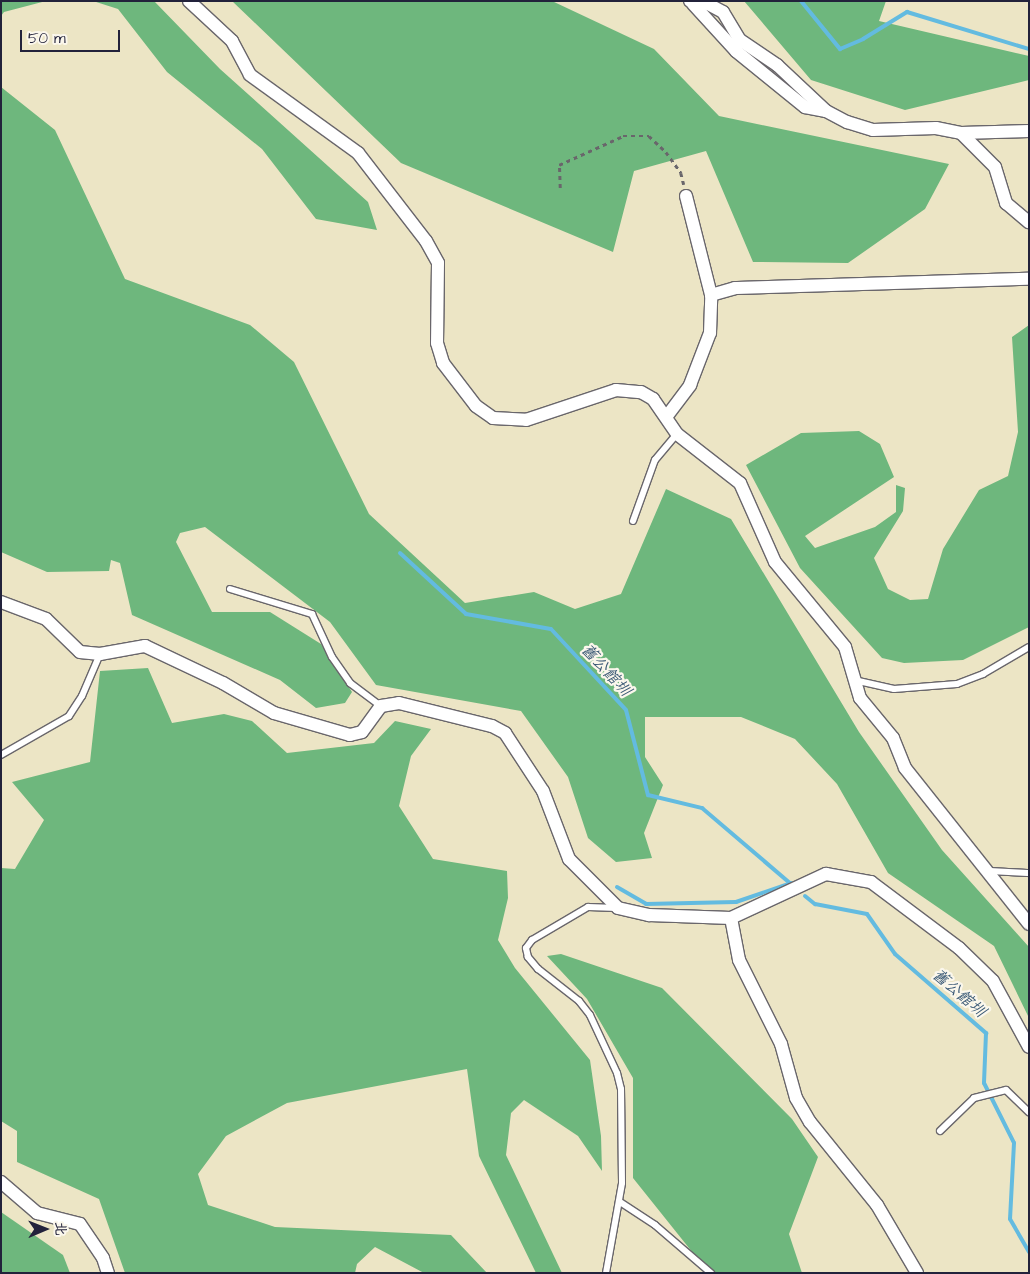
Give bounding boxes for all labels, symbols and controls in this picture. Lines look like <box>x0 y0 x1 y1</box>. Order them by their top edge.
scale bar <box>22 20 122 52</box>
text: 50 m <box>28 28 66 49</box>
water label: 舊公館圳 <box>577 640 635 700</box>
water label: 舊公館圳 <box>929 965 989 1021</box>
north arrow <box>20 1204 70 1254</box>
text: 北 <box>50 1222 70 1236</box>

